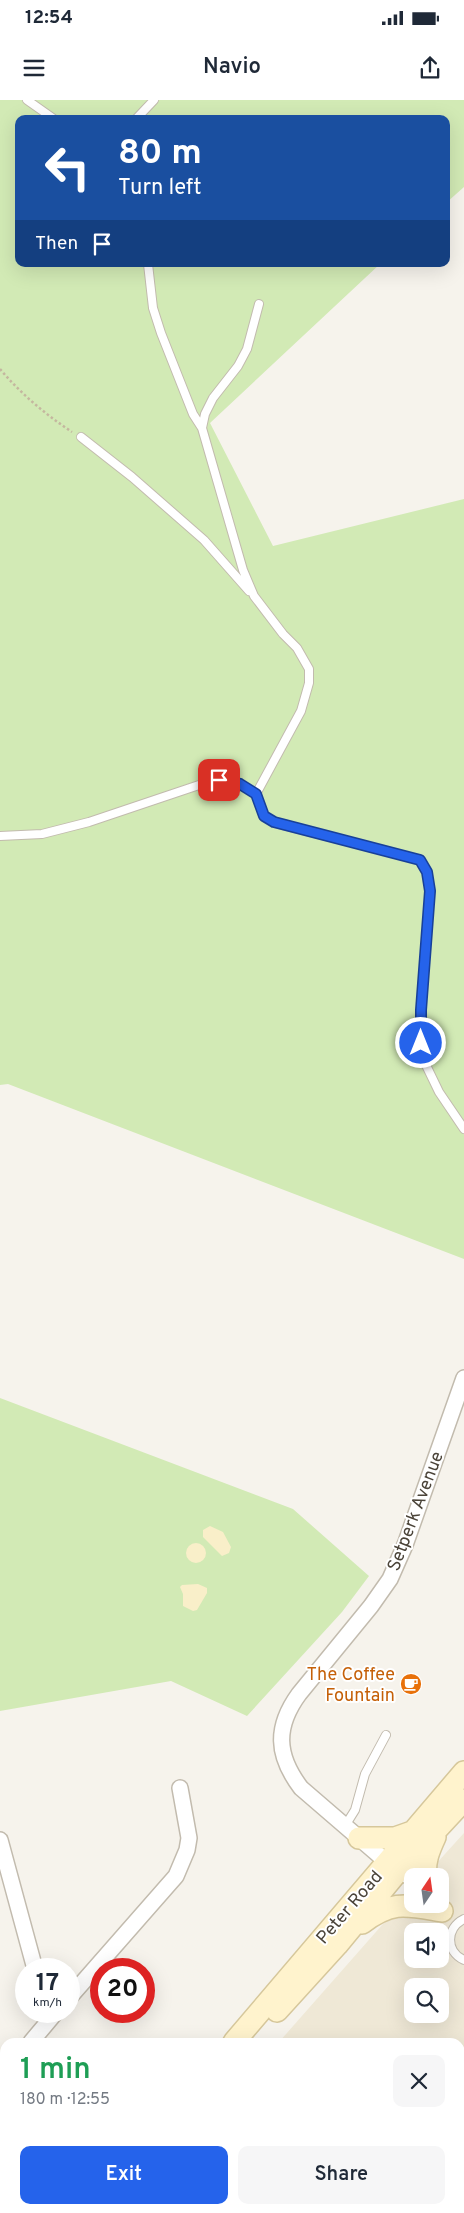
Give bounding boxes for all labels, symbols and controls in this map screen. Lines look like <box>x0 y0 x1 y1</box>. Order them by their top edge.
text: 12:54 <box>25 6 73 30</box>
icon: menu <box>20 54 48 82</box>
text: Navio <box>203 54 261 81</box>
icon: share <box>416 54 444 82</box>
text: 80 m <box>118 132 202 176</box>
icon: left <box>35 135 100 200</box>
text: Turn left <box>118 175 201 202</box>
icon: arrive <box>88 230 116 258</box>
text: Then <box>35 232 78 256</box>
pin <box>198 759 240 801</box>
icon: arrive <box>205 766 233 794</box>
position arrow <box>394 1016 446 1068</box>
street label: Setperk Avenue <box>383 1448 450 1575</box>
place label: The Coffee Fountain <box>307 1664 395 1708</box>
cafe icon: The Coffee Fountain <box>399 1672 423 1696</box>
street label: Peter Road <box>312 1866 388 1950</box>
north arrow <box>404 1868 449 1912</box>
map controls <box>404 1868 449 2023</box>
button: sound <box>404 1923 449 1968</box>
speed limit sign: 20 <box>90 1958 155 2023</box>
text: 17 <box>36 1968 59 2000</box>
button: search <box>404 1978 449 2023</box>
text: km/h <box>33 1995 62 2011</box>
text: 1 min <box>20 2052 91 2089</box>
button: close <box>393 2055 445 2107</box>
text: 180 m · 12:55 <box>20 2090 110 2110</box>
button: Exit <box>20 2146 228 2204</box>
button: Share <box>238 2146 445 2204</box>

